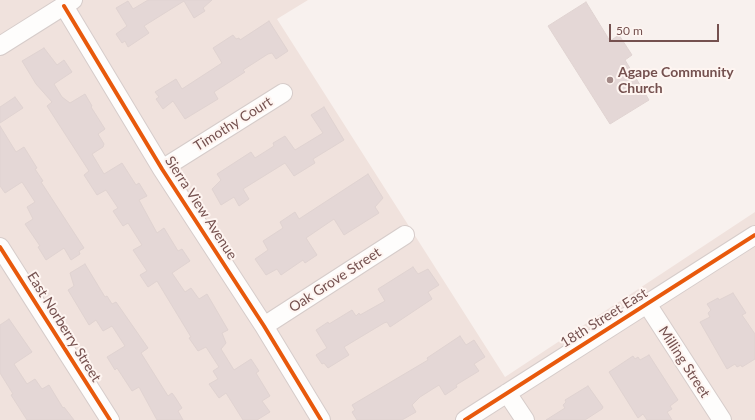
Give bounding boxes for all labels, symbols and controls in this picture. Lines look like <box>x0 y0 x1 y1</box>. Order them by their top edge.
scale bar <box>611 16 721 42</box>
text: 50 m <box>616 23 643 38</box>
place label: Agape Community Church <box>618 64 734 96</box>
marker: Agape Community Church <box>605 75 615 85</box>
street label: Timothy Court <box>191 93 275 155</box>
street label: Sierra View Avenue <box>161 153 241 263</box>
street label: Oak Grove Street <box>286 244 384 316</box>
street label: East Norberry Street <box>23 269 105 385</box>
street label: 18th Street East <box>558 285 650 351</box>
street label: Milling Street <box>655 323 713 401</box>

